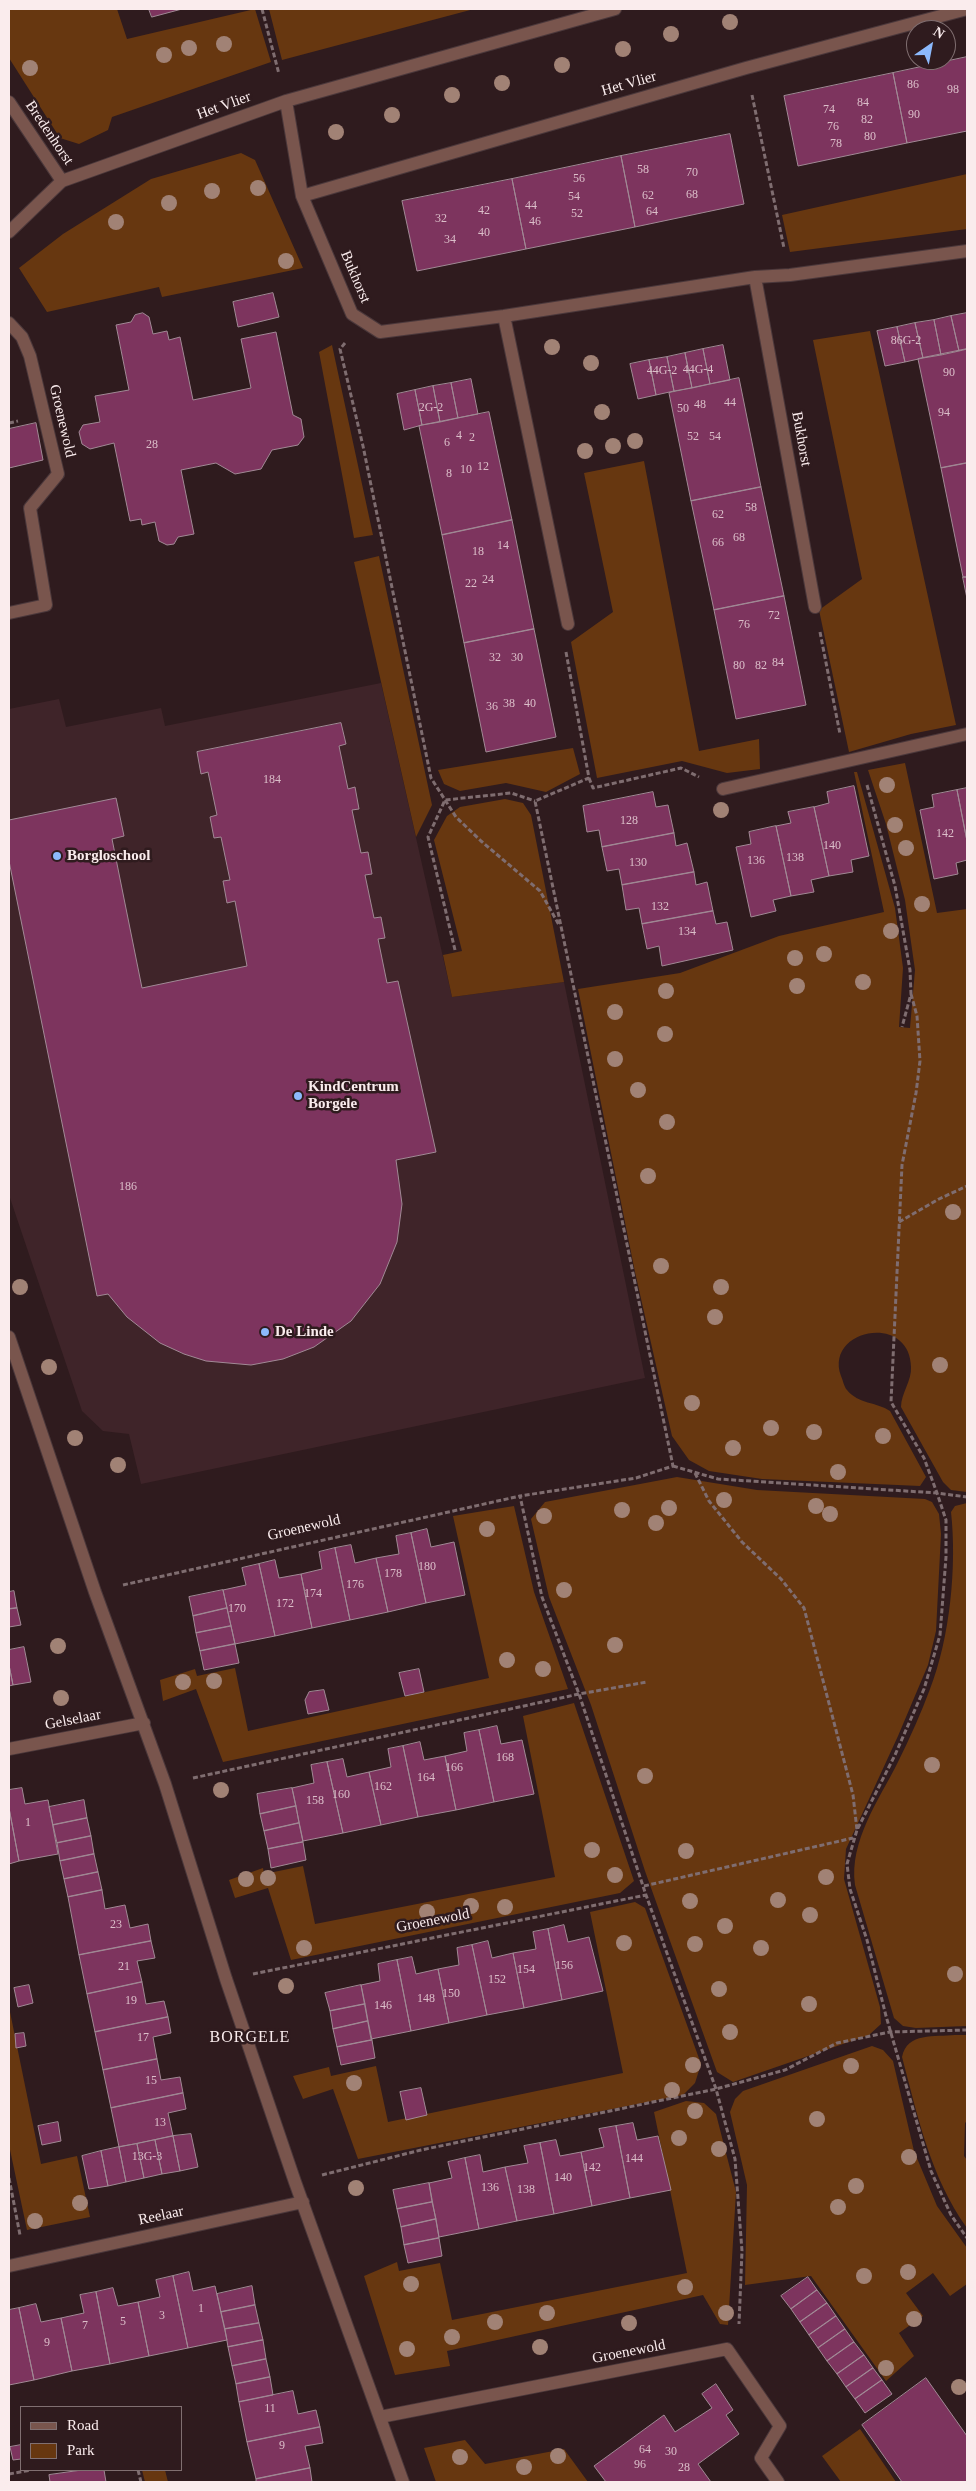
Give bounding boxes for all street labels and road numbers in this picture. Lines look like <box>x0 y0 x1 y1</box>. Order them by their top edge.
street label: Het Vlier <box>599 68 659 100</box>
street label: Het Vlier <box>195 88 253 124</box>
street label: Bredenhorst <box>21 98 77 168</box>
street label: Bukhorst <box>336 248 374 306</box>
street label: Groenewold <box>45 383 79 459</box>
street label: Bukhorst <box>787 410 815 468</box>
street label: Groenewold <box>266 1511 342 1545</box>
street label: Gelselaar <box>43 1706 103 1734</box>
street label: Groenewold <box>395 1905 471 1937</box>
street label: Reelaar <box>137 2202 185 2230</box>
street label: Groenewold <box>591 2336 667 2368</box>

